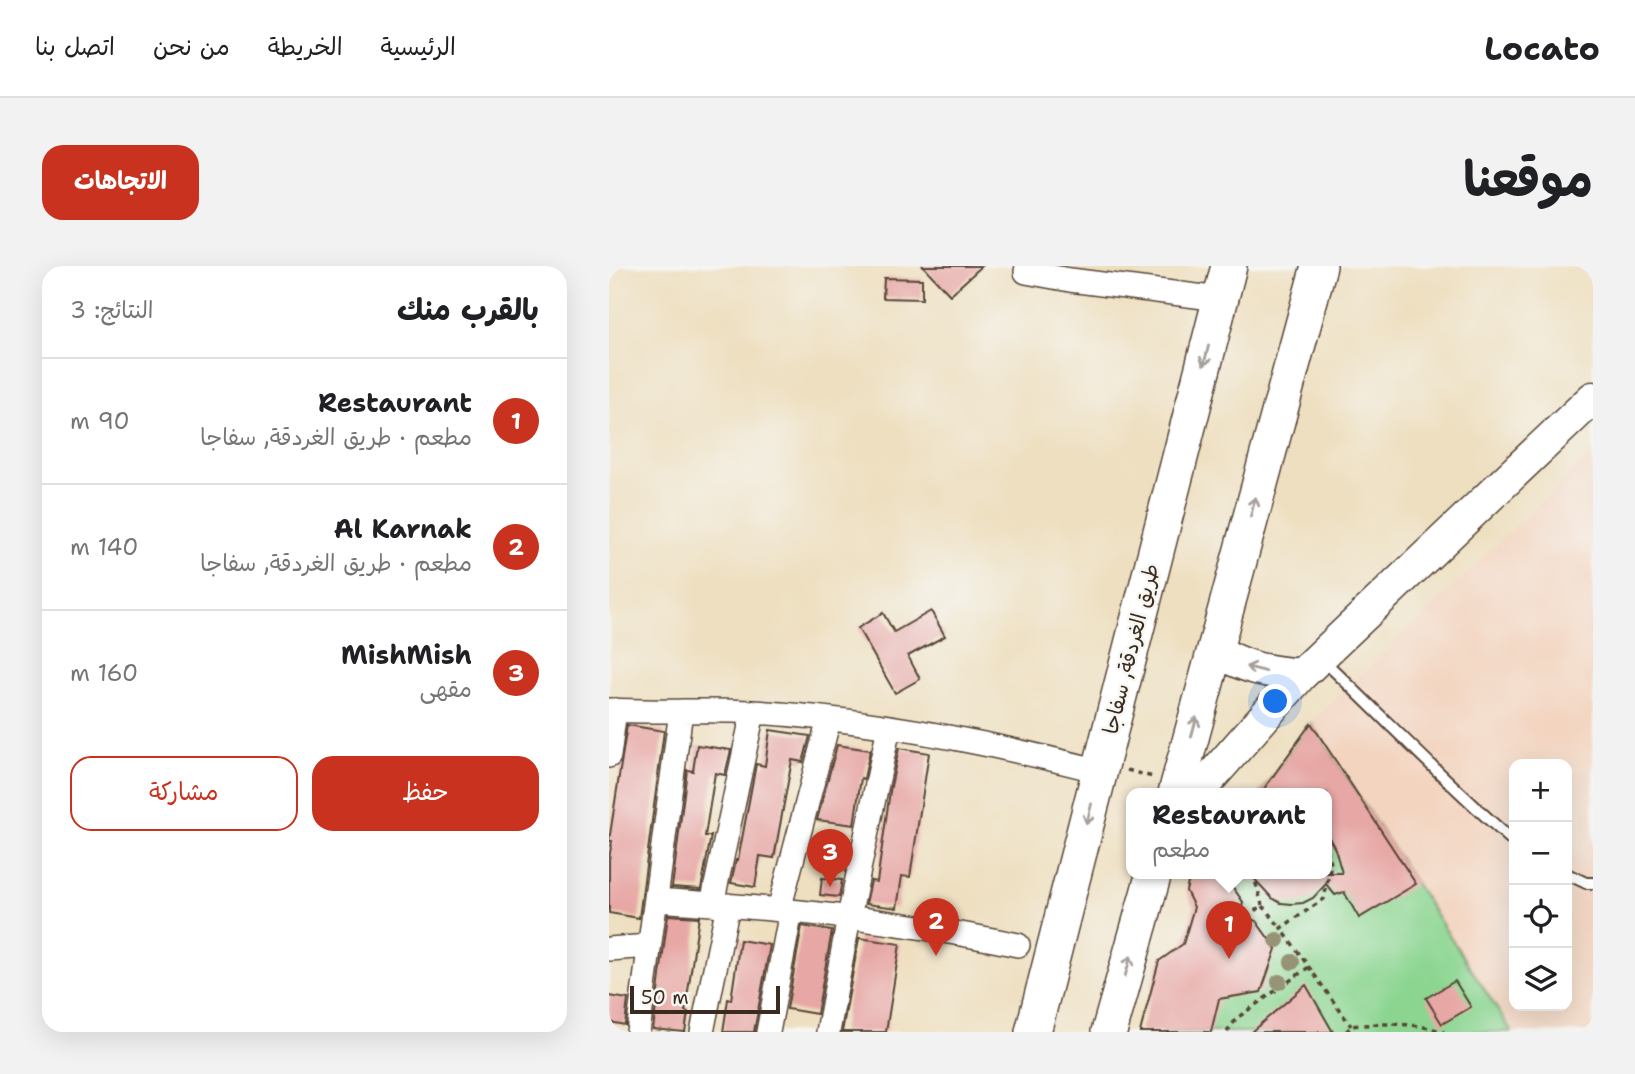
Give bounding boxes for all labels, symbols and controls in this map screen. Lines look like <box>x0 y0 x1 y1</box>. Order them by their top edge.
text: Locato <box>1484 26 1600 71</box>
text: اتصل بنا <box>35 31 115 63</box>
text: من نحن <box>153 31 230 63</box>
text: الخريطة <box>268 31 343 63</box>
text: الرئيسية <box>381 31 456 63</box>
button: الاتجاهات <box>42 145 199 220</box>
text: موقعنا <box>1463 146 1593 212</box>
text: بالقرب منك <box>397 289 539 330</box>
text: النتائج: 3 <box>70 295 153 325</box>
one-way arrow <box>1199 344 1212 367</box>
text: Restaurant <box>318 385 472 420</box>
text: 90 m <box>70 406 130 436</box>
text: 1 <box>511 406 521 436</box>
text: مطعم · طريق الغردقة, سفاجا <box>200 422 472 452</box>
one-way arrow <box>1247 496 1260 519</box>
text: Al Karnak <box>334 511 472 546</box>
text: 140 m <box>70 532 138 562</box>
text: 2 <box>508 532 524 562</box>
text: مطعم · طريق الغردقة, سفاجا <box>200 548 472 578</box>
street label: طريق الغردقة, سفاجا <box>1096 561 1166 737</box>
text: MishMish <box>341 637 472 672</box>
text: 160 m <box>70 658 138 688</box>
text: 3 <box>508 658 524 688</box>
one-way arrow <box>1245 662 1268 675</box>
text: مقهى <box>419 674 472 704</box>
your location <box>1258 684 1292 718</box>
one-way arrow <box>1188 716 1201 739</box>
button: مشاركة <box>70 756 298 831</box>
button: حفظ <box>312 756 539 831</box>
map controls <box>1509 759 1572 1011</box>
button: + <box>1509 759 1572 822</box>
popup <box>1126 788 1332 879</box>
text: Restaurant <box>1152 797 1306 832</box>
one-way arrow <box>1082 802 1095 825</box>
button: − <box>1509 822 1572 885</box>
pin: 3 <box>807 829 853 887</box>
text: مطعم <box>1152 834 1210 864</box>
button: locate <box>1509 885 1572 948</box>
pin: 2 <box>913 898 959 956</box>
pin: 1 <box>1206 901 1252 959</box>
button: layers <box>1509 948 1572 1011</box>
one-way arrow <box>1122 956 1135 978</box>
scale bar <box>630 983 781 1015</box>
text: 50 m <box>641 985 689 1010</box>

